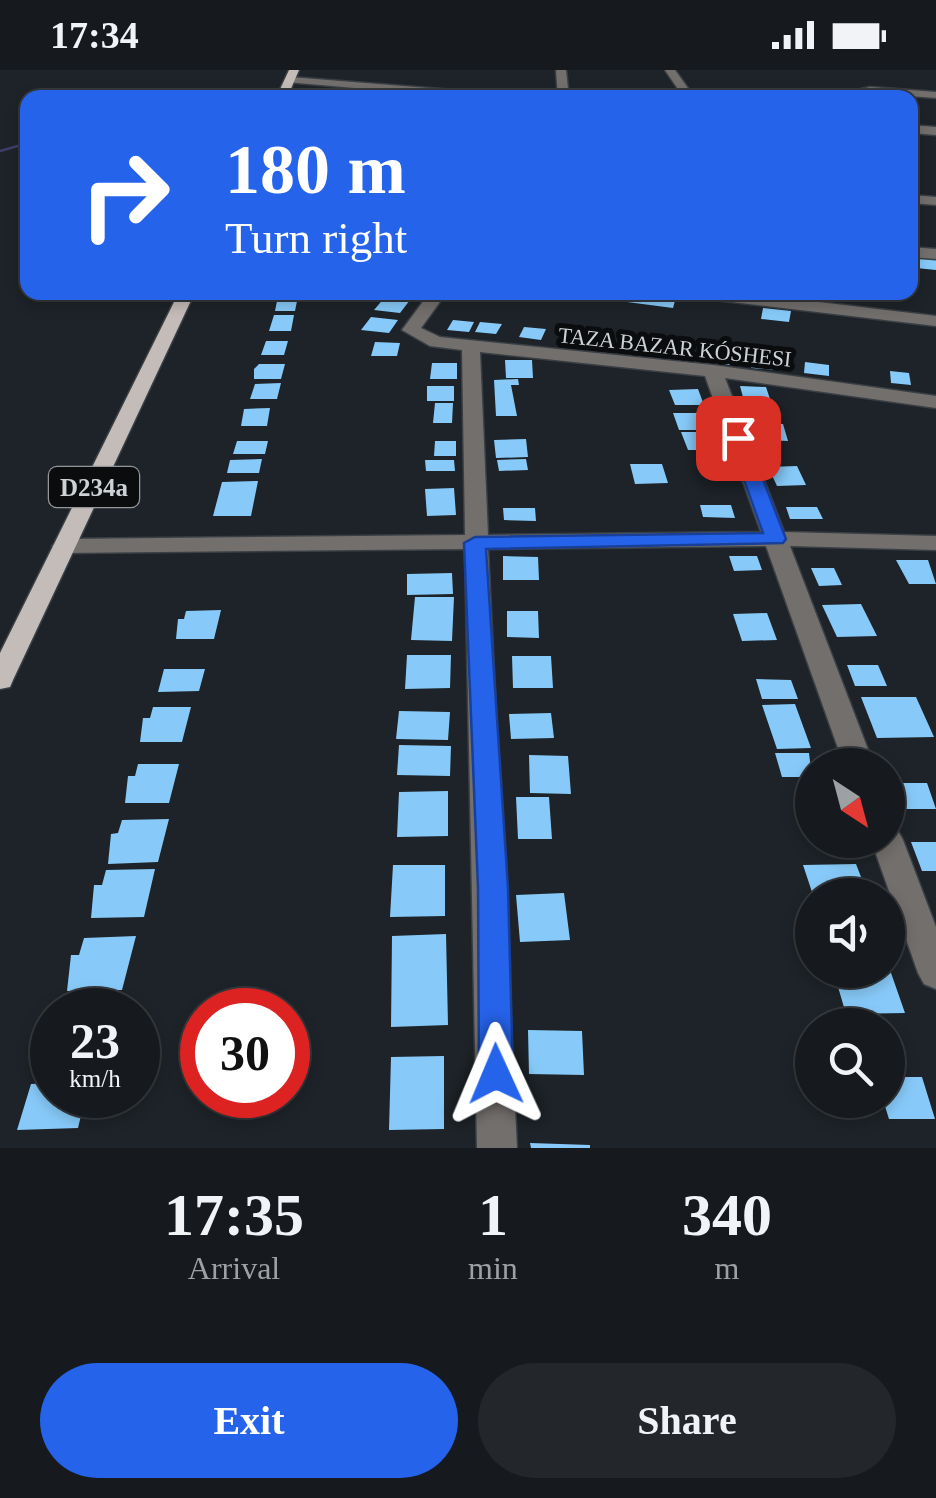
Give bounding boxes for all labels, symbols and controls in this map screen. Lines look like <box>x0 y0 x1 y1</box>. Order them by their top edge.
text: 17:34 <box>50 14 139 56</box>
icon: right <box>60 130 190 260</box>
text: 180 m <box>225 131 406 208</box>
text: Turn right <box>225 213 407 263</box>
street label: TAZA BAZAR KÓSHESI <box>557 322 793 372</box>
pin <box>696 396 781 481</box>
icon: arrive <box>711 411 766 466</box>
road number: D234a <box>49 467 139 507</box>
north arrow <box>795 748 905 858</box>
map controls <box>795 748 905 1118</box>
button: sound <box>795 878 905 988</box>
speed limit sign: 30 <box>180 988 310 1118</box>
button: search <box>795 1008 905 1118</box>
text: 23 <box>70 1013 120 1069</box>
position arrow <box>444 1022 548 1126</box>
text: km/h <box>69 1065 121 1092</box>
text: 17:35 <box>164 1182 304 1248</box>
text: 1 <box>478 1182 508 1248</box>
text: 340 <box>682 1182 772 1248</box>
text: Arrival <box>188 1250 280 1286</box>
text: min <box>468 1250 518 1286</box>
text: m <box>714 1250 739 1286</box>
button: Exit <box>40 1363 458 1478</box>
button: Share <box>478 1363 896 1478</box>

